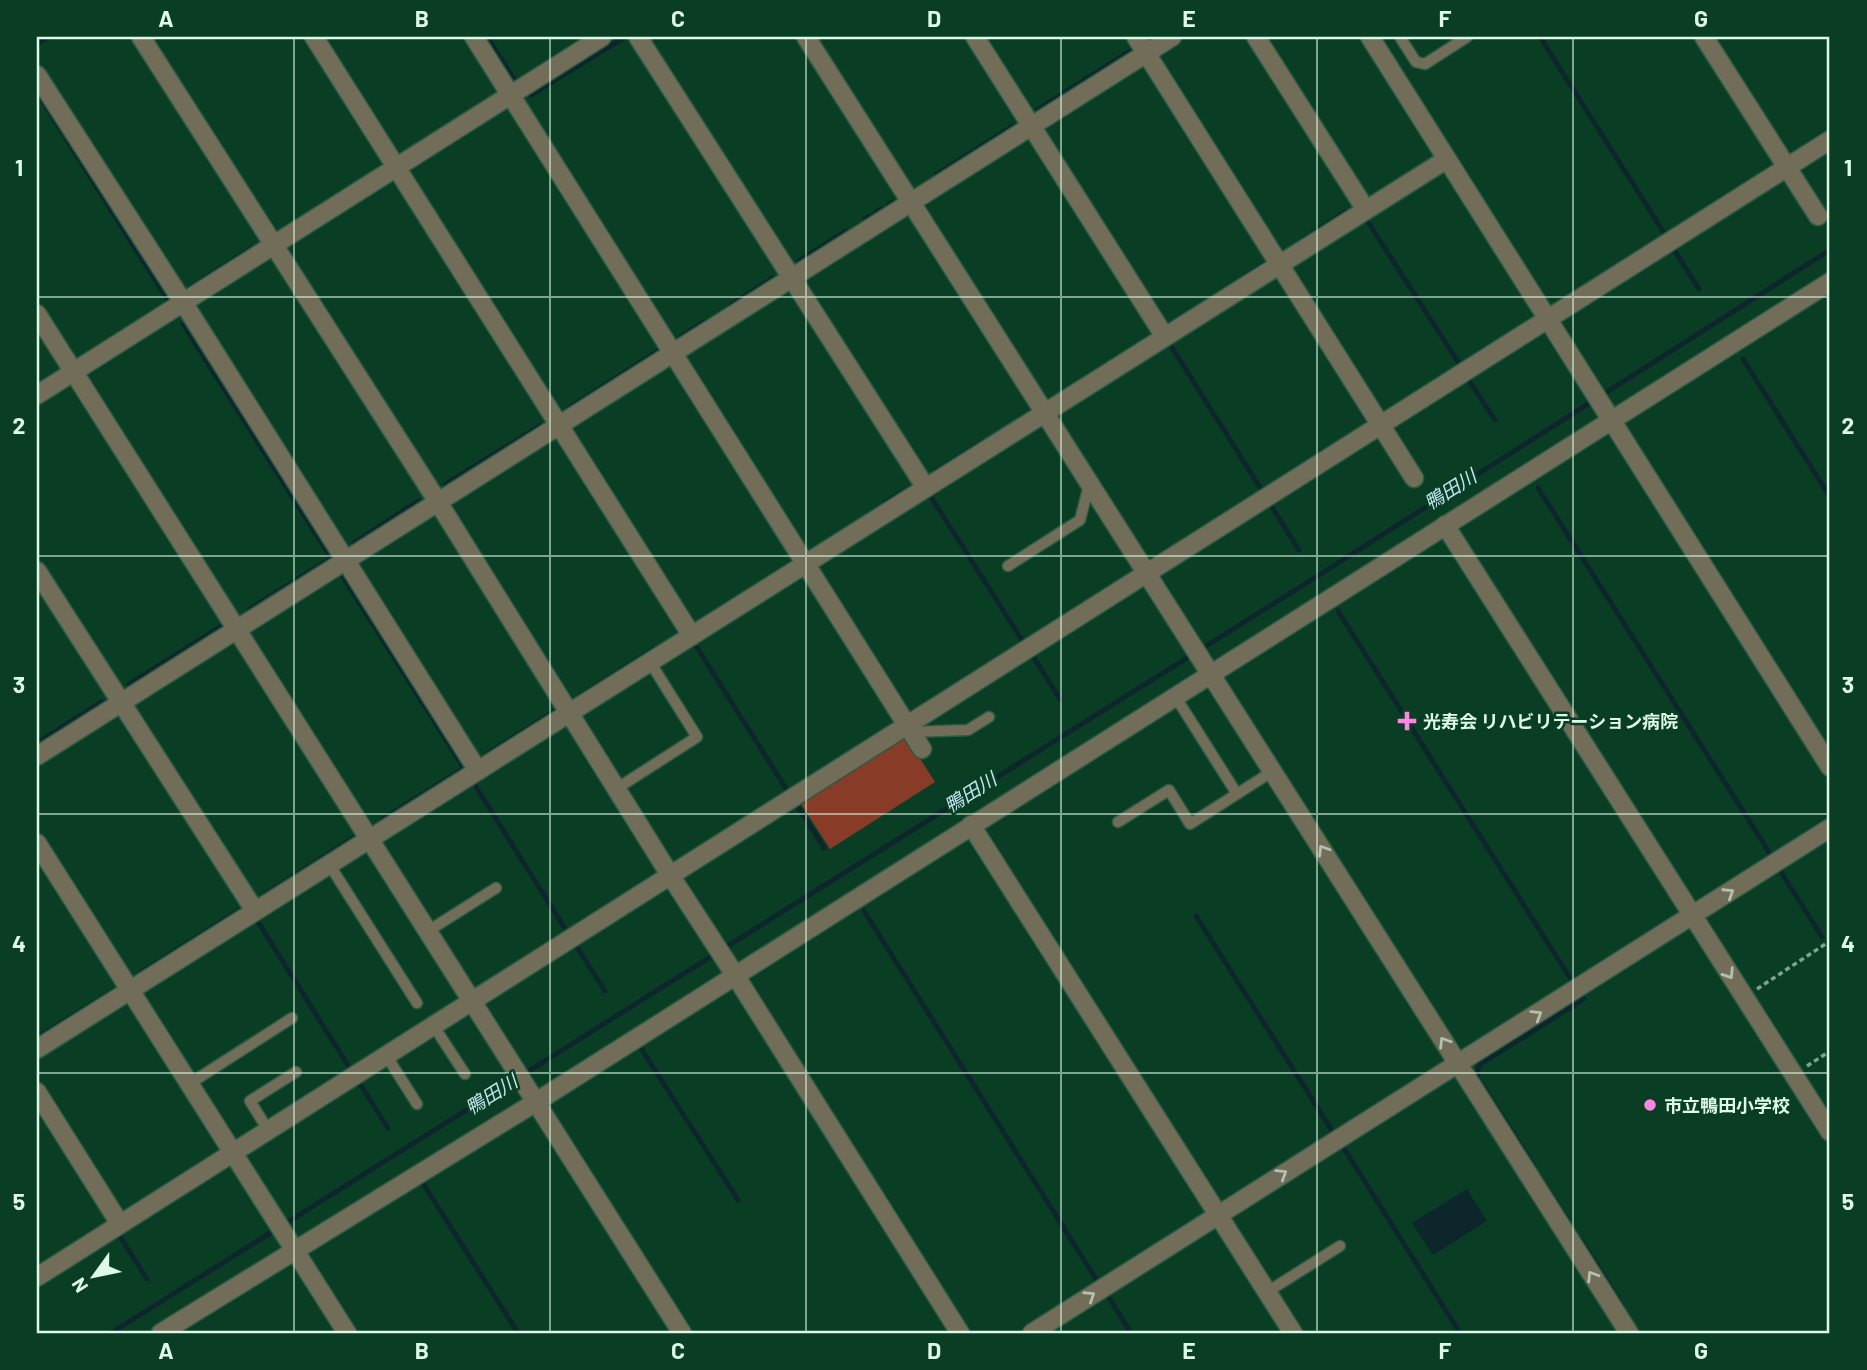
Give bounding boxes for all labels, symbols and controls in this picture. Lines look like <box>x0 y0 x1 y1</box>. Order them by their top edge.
text: A <box>158 4 174 32</box>
text: B <box>415 4 429 32</box>
text: C <box>671 4 685 32</box>
text: D <box>927 4 941 32</box>
text: E <box>1182 4 1196 32</box>
text: F <box>1439 4 1452 32</box>
text: G <box>1694 4 1708 32</box>
text: 1 <box>15 153 23 181</box>
text: 1 <box>1844 153 1852 181</box>
text: 2 <box>13 411 25 439</box>
text: 2 <box>1842 411 1854 439</box>
water label: 鴨田川 <box>1420 463 1482 514</box>
text: 3 <box>13 670 25 698</box>
text: 3 <box>1842 670 1854 698</box>
place label: 光寿会 リハビリテーション病院 <box>1423 710 1678 732</box>
marker: 光寿会 リハビリテーション病院 <box>1397 711 1417 731</box>
water label: 鴨田川 <box>940 766 1002 817</box>
one-way arrow <box>1318 845 1331 858</box>
one-way arrow <box>1721 889 1734 901</box>
text: 4 <box>12 929 26 957</box>
text: 4 <box>1841 929 1855 957</box>
one-way arrow <box>1721 966 1733 979</box>
one-way arrow <box>1529 1011 1542 1024</box>
one-way arrow <box>1440 1037 1453 1050</box>
water label: 鴨田川 <box>461 1068 523 1119</box>
place label: 市立鴨田小学校 <box>1664 1094 1790 1116</box>
marker: 市立鴨田小学校 <box>1642 1097 1658 1113</box>
one-way arrow <box>1274 1170 1287 1183</box>
text: 5 <box>13 1187 25 1215</box>
text: 5 <box>1842 1187 1854 1215</box>
north arrow <box>60 1240 130 1310</box>
one-way arrow <box>1588 1270 1601 1283</box>
text: N <box>66 1274 92 1297</box>
one-way arrow <box>1082 1292 1095 1305</box>
text: A <box>158 1336 174 1364</box>
text: B <box>415 1336 429 1364</box>
text: C <box>671 1336 685 1364</box>
text: D <box>927 1336 941 1364</box>
text: E <box>1182 1336 1196 1364</box>
text: F <box>1439 1336 1452 1364</box>
text: G <box>1694 1336 1708 1364</box>

